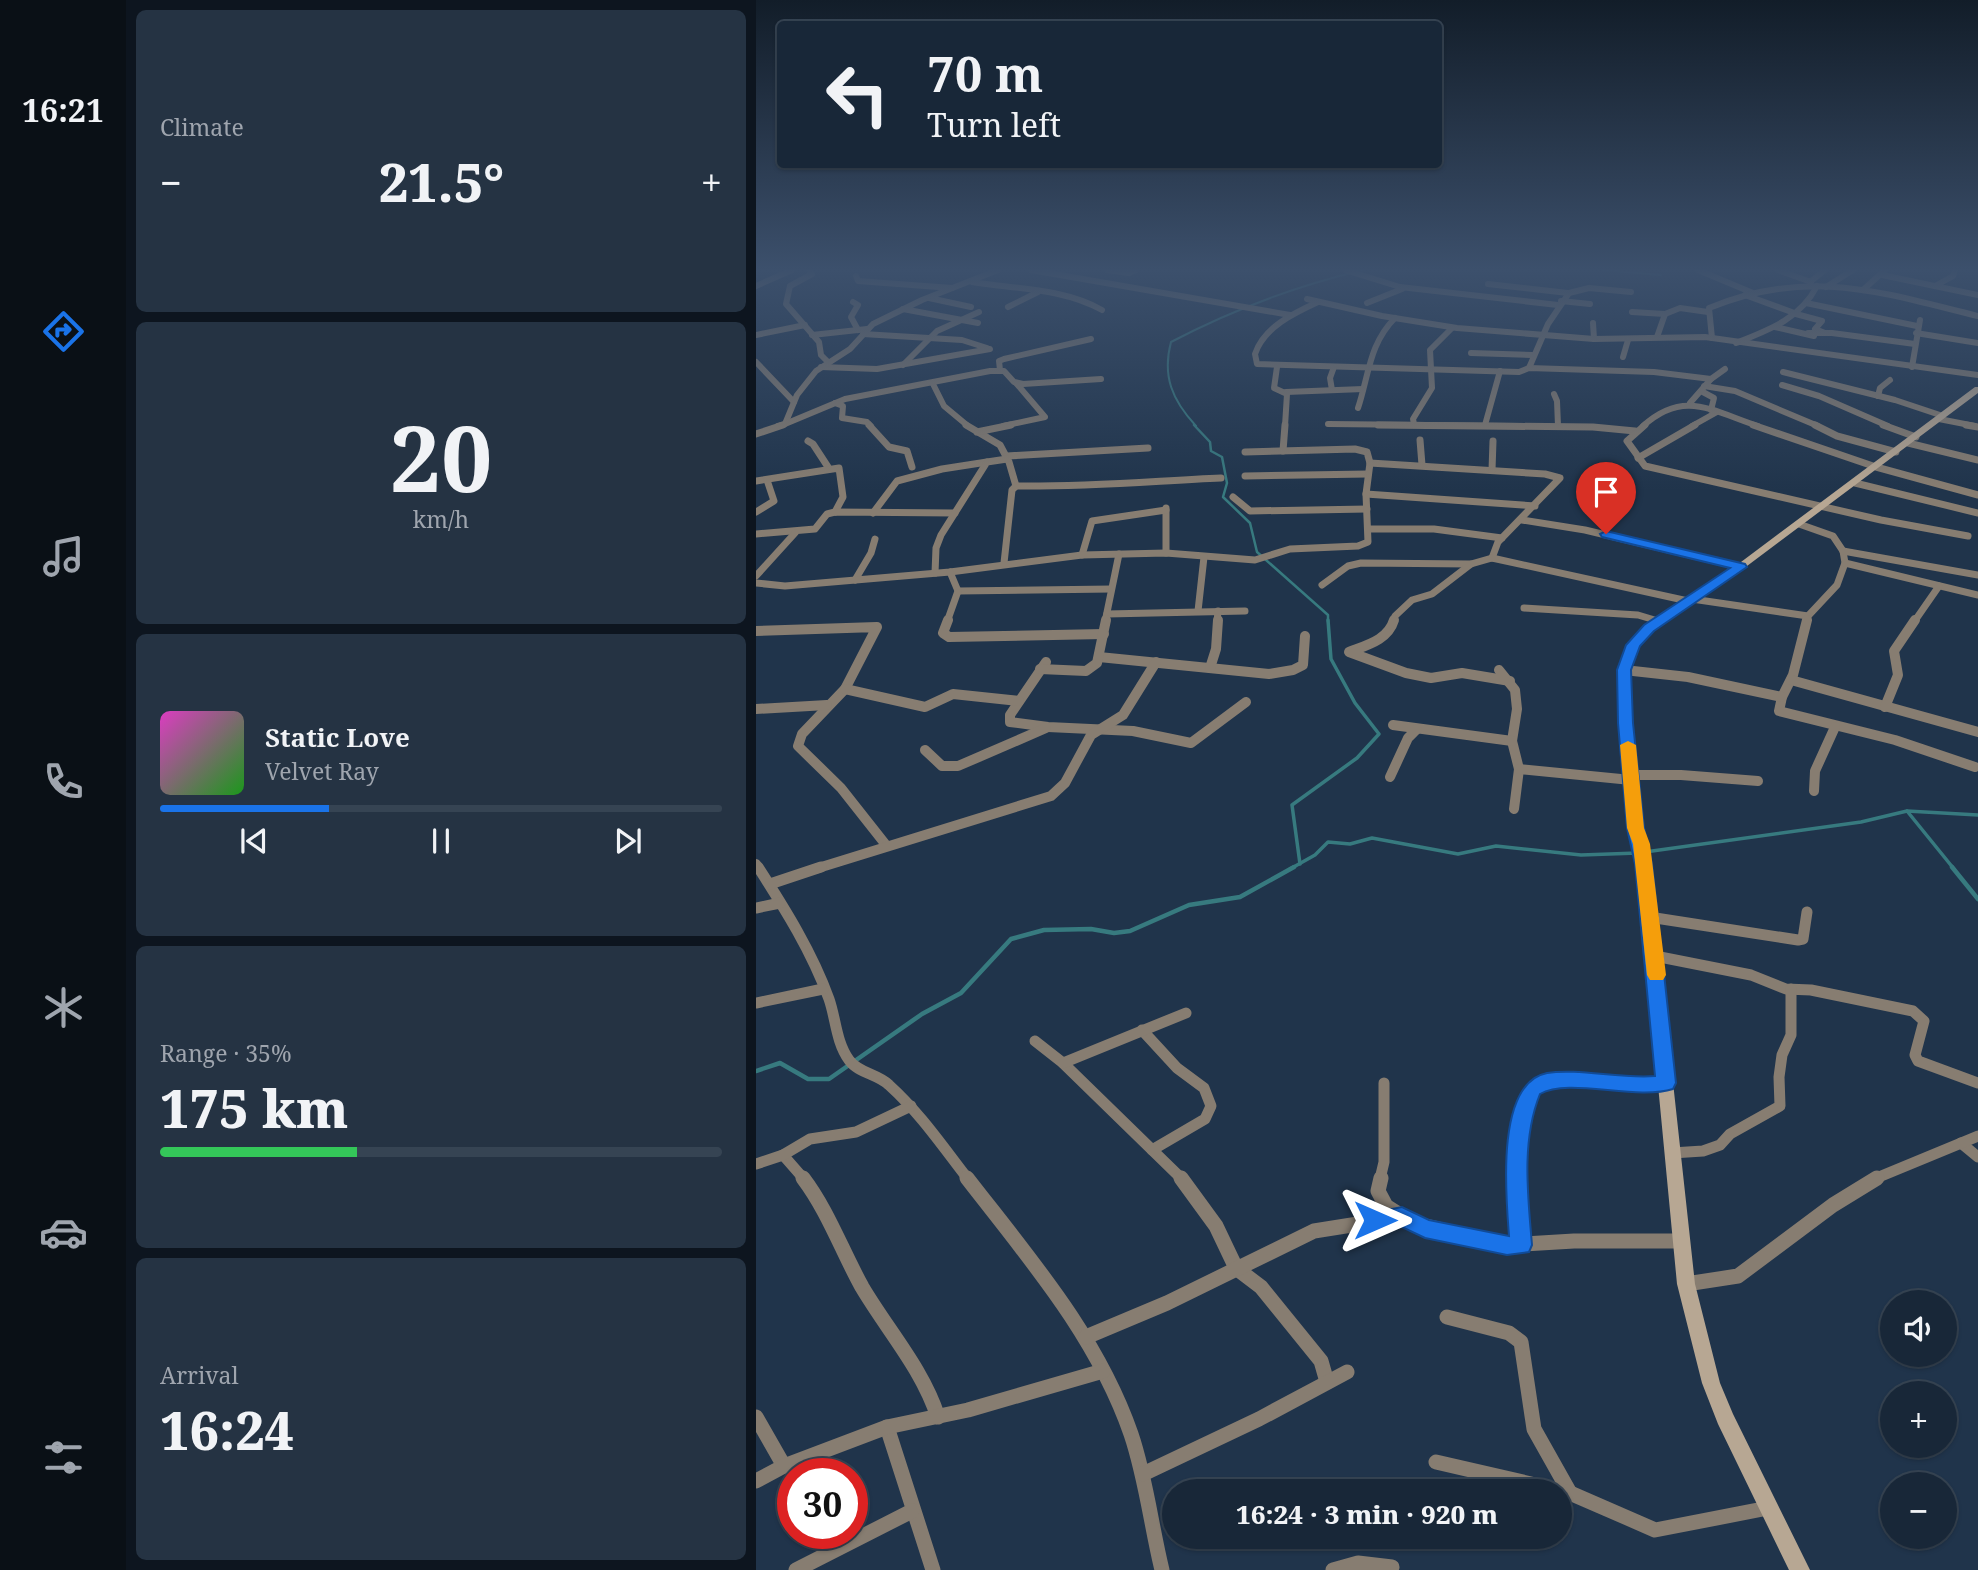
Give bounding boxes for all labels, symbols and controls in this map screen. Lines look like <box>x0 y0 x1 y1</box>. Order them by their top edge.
text: 70 m <box>927 40 1043 106</box>
icon: left <box>812 49 903 140</box>
text: 16:21 <box>22 88 104 131</box>
text: Turn left <box>927 103 1061 146</box>
text: Climate <box>160 111 244 143</box>
text: 21.5° <box>379 146 504 217</box>
text: − <box>160 156 182 208</box>
text: + <box>701 156 722 208</box>
icon: directions <box>39 307 88 356</box>
text: 20 <box>390 395 492 519</box>
pin <box>1576 462 1636 534</box>
icon: arrive <box>1587 473 1625 511</box>
text: km/h <box>413 503 469 535</box>
icon: music <box>39 532 88 581</box>
text: Static Love <box>265 719 410 755</box>
text: Velvet Ray <box>265 755 379 787</box>
icon: phone <box>39 757 88 806</box>
icon: previous <box>235 822 273 860</box>
icon: pause <box>422 822 460 860</box>
icon: next <box>609 822 647 860</box>
icon: climate <box>39 983 88 1032</box>
text: Range · 35% <box>160 1037 292 1069</box>
text: 175 km <box>160 1072 348 1143</box>
position arrow <box>1338 1183 1412 1257</box>
icon: car <box>39 1208 88 1257</box>
map controls <box>1880 1290 1957 1549</box>
button: sound <box>1880 1290 1957 1367</box>
text: Arrival <box>160 1359 239 1391</box>
button: + <box>1880 1381 1957 1458</box>
text: 16:24 <box>160 1394 294 1465</box>
icon: filters <box>39 1433 88 1482</box>
speed limit sign: 30 <box>777 1458 868 1549</box>
button: − <box>1880 1472 1957 1549</box>
text: 16:24 · 3 min · 920 m <box>1236 1496 1498 1532</box>

